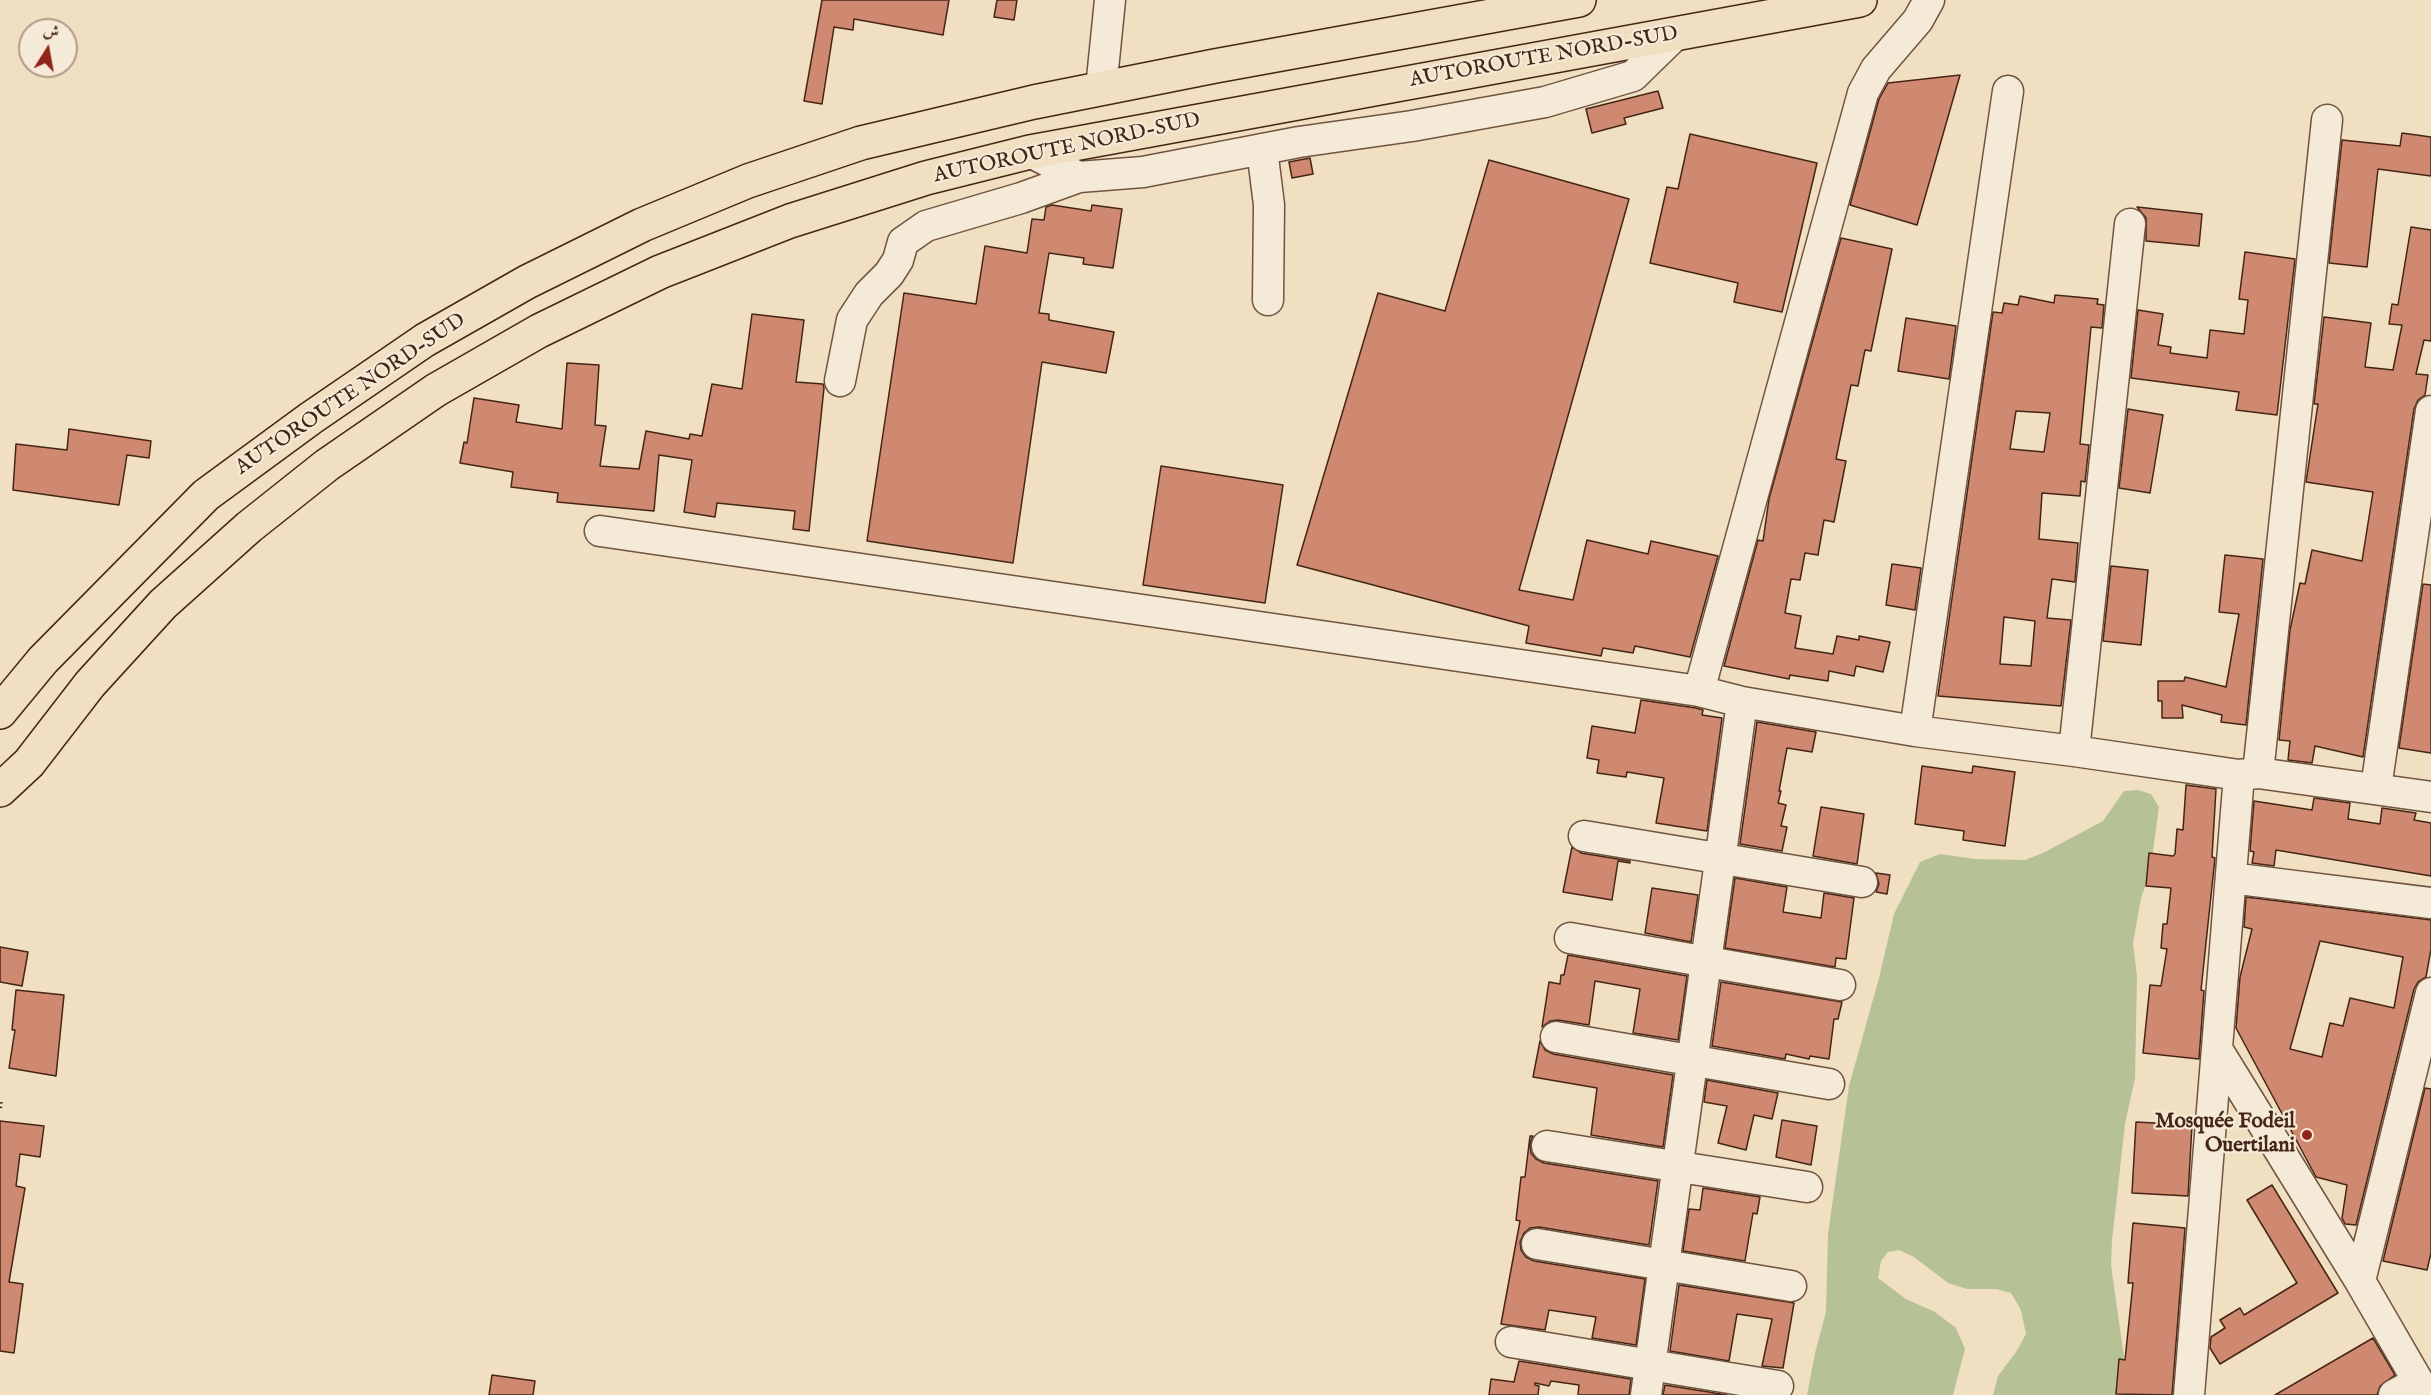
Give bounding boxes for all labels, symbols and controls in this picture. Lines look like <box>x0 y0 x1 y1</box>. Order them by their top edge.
north arrow <box>18 18 78 78</box>
text: ش <box>41 21 61 44</box>
street label: AUTOROUTE NORD-SUD <box>1408 22 1680 94</box>
street label: AUTOROUTE NORD-SUD <box>931 108 1203 190</box>
street label: AUTOROUTE NORD-SUD <box>231 309 471 481</box>
place label: Mosquée Fodeil Ouertilani <box>2155 1110 2295 1160</box>
marker: Mosquée Fodeil Ouertilani <box>2300 1128 2314 1142</box>

